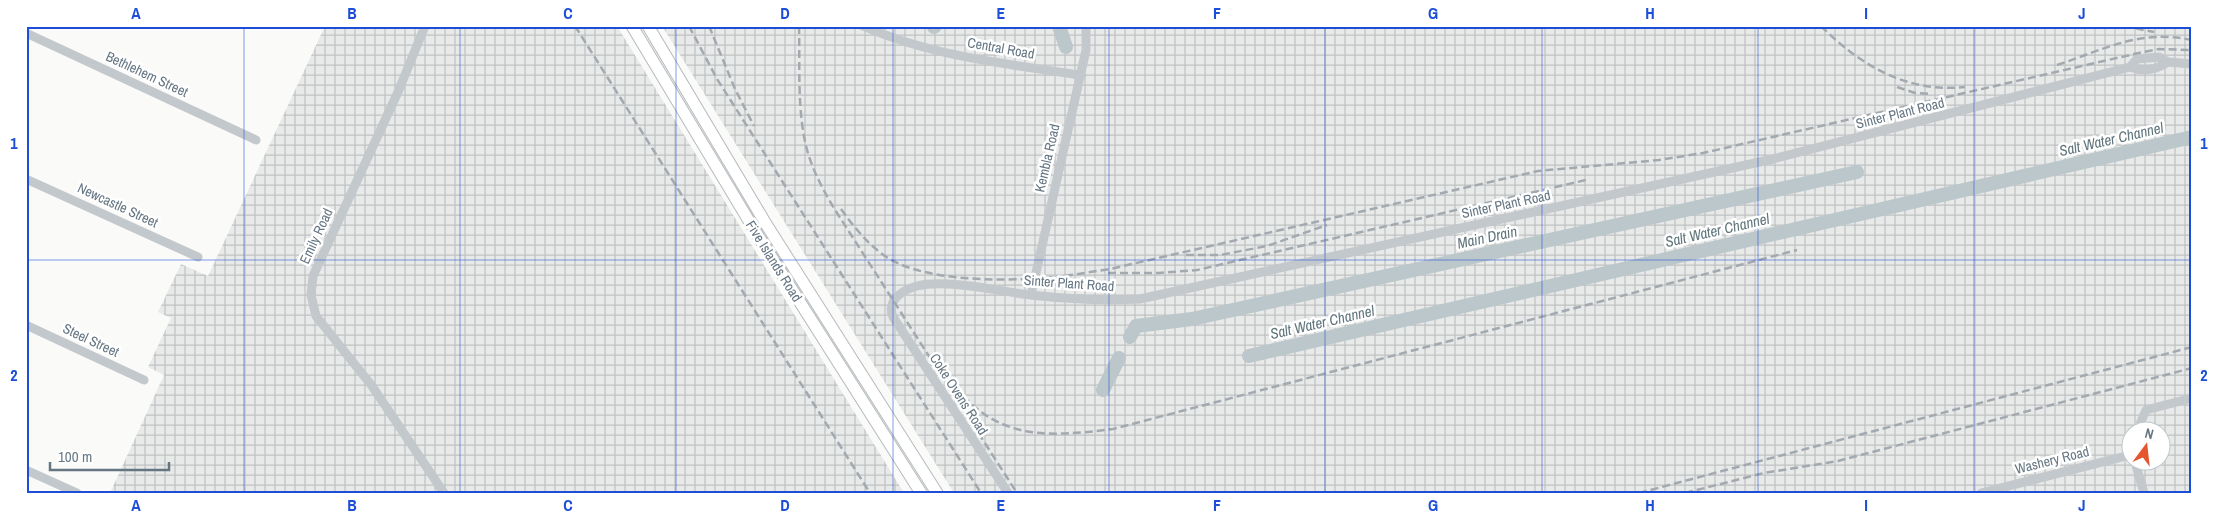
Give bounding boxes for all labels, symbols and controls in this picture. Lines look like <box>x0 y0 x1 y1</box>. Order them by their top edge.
text: A <box>131 2 141 24</box>
text: B <box>347 2 357 24</box>
text: C <box>563 2 573 24</box>
text: D <box>780 2 790 24</box>
text: E <box>997 2 1006 24</box>
text: F <box>1213 2 1221 24</box>
text: G <box>1428 2 1438 24</box>
text: H <box>1645 2 1655 24</box>
text: I <box>1864 2 1868 24</box>
text: J <box>2078 2 2086 24</box>
street label: Central Road <box>966 33 1036 63</box>
street label: Bethlehem Street <box>103 47 191 101</box>
street label: Sinter Plant Road <box>1854 93 1946 133</box>
water label: Salt Water Channel <box>2057 117 2165 161</box>
street label: Kembla Road <box>1030 122 1064 194</box>
text: 1 <box>10 132 18 154</box>
text: 1 <box>2200 132 2208 154</box>
street label: Newcastle Street <box>75 179 161 231</box>
street label: Sinter Plant Road <box>1460 186 1552 222</box>
street label: Emily Road <box>295 205 337 267</box>
water label: Salt Water Channel <box>1663 208 1771 252</box>
street label: Five Islands Road <box>742 217 806 305</box>
water label: Main Drain <box>1455 220 1519 254</box>
street label: Sinter Plant Road <box>1023 271 1115 295</box>
water label: Salt Water Channel <box>1268 300 1376 344</box>
street label: Steel Street <box>60 319 122 361</box>
street label: Coke Ovens Road <box>926 350 992 438</box>
text: 2 <box>10 364 18 386</box>
text: 2 <box>2200 364 2208 386</box>
north arrow <box>2120 422 2170 472</box>
text: N <box>2143 424 2156 443</box>
scale bar <box>50 439 169 471</box>
street label: Washery Road <box>2013 442 2091 478</box>
text: 100 m <box>58 446 92 467</box>
text: A <box>131 494 141 516</box>
text: B <box>347 494 357 516</box>
text: C <box>563 494 573 516</box>
text: D <box>780 494 790 516</box>
text: E <box>997 494 1006 516</box>
text: F <box>1213 494 1221 516</box>
text: G <box>1428 494 1438 516</box>
text: H <box>1645 494 1655 516</box>
text: I <box>1864 494 1868 516</box>
text: J <box>2078 494 2086 516</box>

